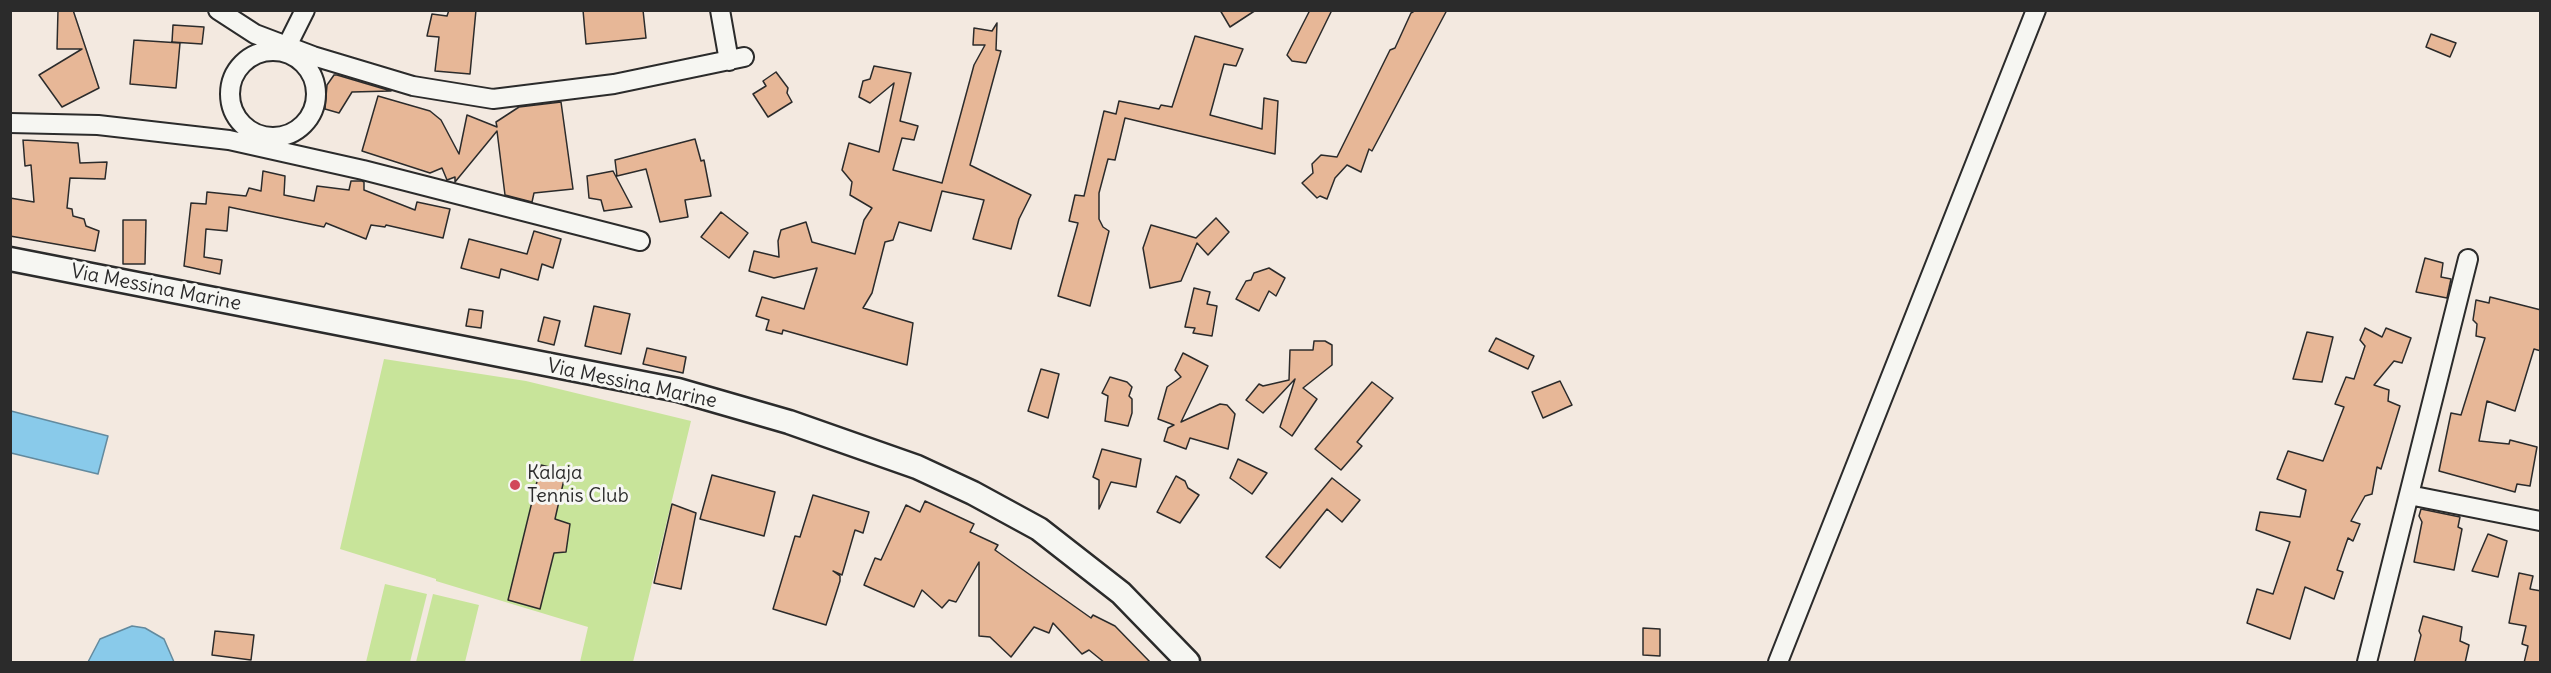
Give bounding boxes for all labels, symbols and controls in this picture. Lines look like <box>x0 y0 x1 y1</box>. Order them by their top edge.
street label: Via Messina Marine <box>69 260 243 316</box>
street label: Via Messina Marine <box>545 354 719 414</box>
place label: Kalaja Tennis Club <box>527 461 629 508</box>
marker: Kalaja Tennis Club <box>508 478 522 492</box>

